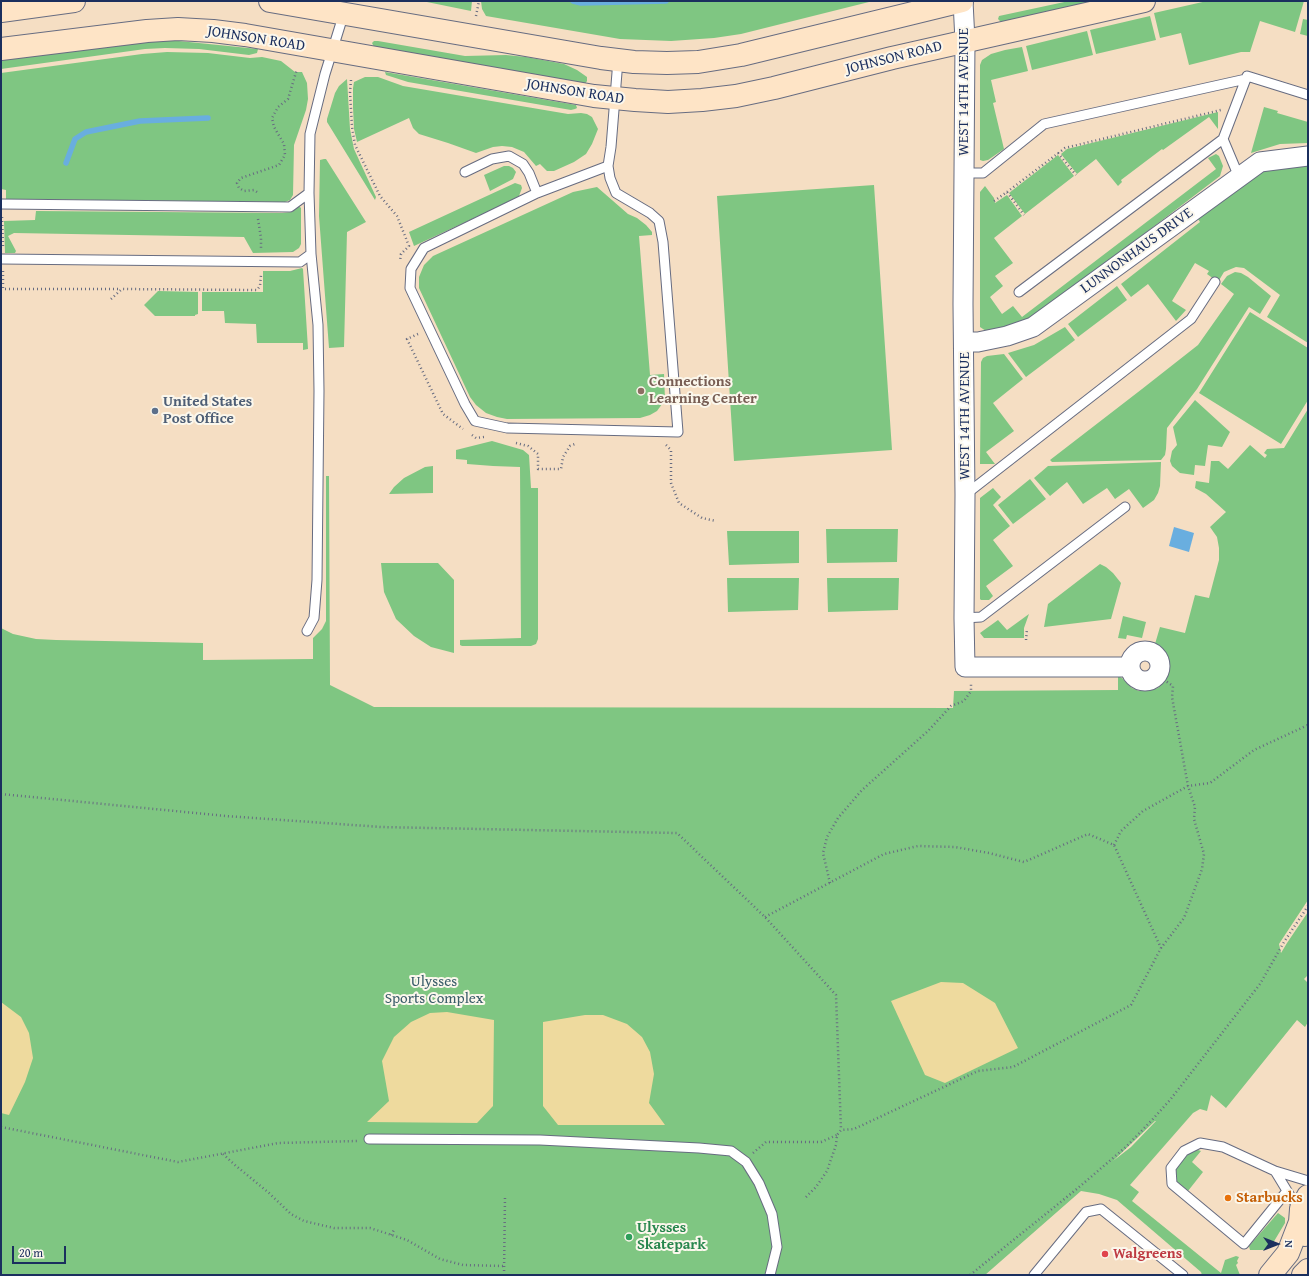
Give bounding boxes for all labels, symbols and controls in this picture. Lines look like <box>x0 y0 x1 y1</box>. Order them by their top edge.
street label: JOHNSON ROAD <box>206 22 306 56</box>
street label: WEST 14TH AVENUE <box>955 28 973 156</box>
street label: JOHNSON ROAD <box>844 37 944 79</box>
street label: JOHNSON ROAD <box>525 75 625 109</box>
street label: LUNNONHAUS DRIVE <box>1077 204 1197 298</box>
street label: WEST 14TH AVENUE <box>956 352 974 480</box>
place label: Connections Learning Center <box>649 373 757 408</box>
marker: Connections Learning Center <box>636 386 646 396</box>
place label: United States Post Office <box>163 393 252 428</box>
marker: United States Post Office <box>150 406 160 416</box>
park label: Ulysses Sports Complex <box>385 973 483 1008</box>
place label: Starbucks <box>1236 1189 1303 1207</box>
marker: Starbucks <box>1223 1193 1233 1203</box>
place label: Ulysses Skatepark <box>637 1219 706 1254</box>
north arrow <box>1257 1224 1297 1264</box>
marker: Ulysses Skatepark <box>624 1232 634 1242</box>
scale bar <box>14 1238 68 1264</box>
text: N <box>1281 1240 1297 1248</box>
text: 20 m <box>19 1244 43 1261</box>
place label: Walgreens <box>1113 1245 1182 1263</box>
marker: Walgreens <box>1100 1249 1110 1259</box>

